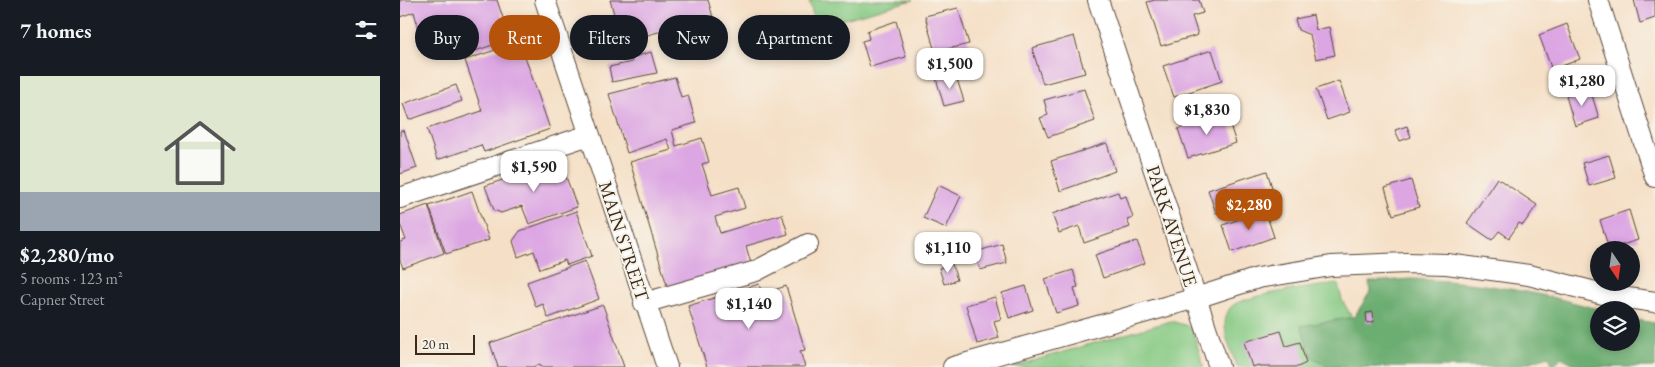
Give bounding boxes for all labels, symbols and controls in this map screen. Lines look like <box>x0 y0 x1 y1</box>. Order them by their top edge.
chip: Buy <box>415 15 479 60</box>
chip: Rent <box>489 15 560 60</box>
chip: Filters <box>570 15 648 60</box>
chip: New <box>658 15 728 60</box>
chip: Apartment <box>738 15 850 60</box>
icon: filters <box>352 16 380 44</box>
text: 7 homes <box>20 17 92 44</box>
pin: $1,500 <box>909 48 991 90</box>
text: $1,500 <box>927 53 973 74</box>
pin: $1,280 <box>1541 64 1623 107</box>
text: $1,280 <box>1559 70 1605 91</box>
pin: $1,830 <box>1166 94 1248 136</box>
text: $1,830 <box>1184 99 1230 120</box>
icon: home <box>155 108 245 198</box>
pin: $1,590 <box>493 150 575 193</box>
text: $1,590 <box>511 156 557 177</box>
street label: PARK AVENUE <box>1141 162 1203 290</box>
street label: MAIN STREET <box>593 178 655 304</box>
pin: $2,280 <box>1208 188 1290 231</box>
text: $2,280 <box>1226 194 1272 215</box>
pin: $1,110 <box>907 232 989 274</box>
text: $1,110 <box>925 237 971 258</box>
text: $2,280/mo <box>20 241 114 268</box>
north arrow <box>1590 241 1640 291</box>
map controls <box>1590 241 1640 351</box>
text: 5 rooms · 123 m² <box>20 268 123 289</box>
pin: $1,140 <box>708 288 790 330</box>
text: Capner Street <box>20 289 104 310</box>
text: $1,140 <box>726 293 772 314</box>
button: layers <box>1590 301 1640 351</box>
scale bar <box>415 332 475 355</box>
text: 20 m <box>422 335 449 353</box>

